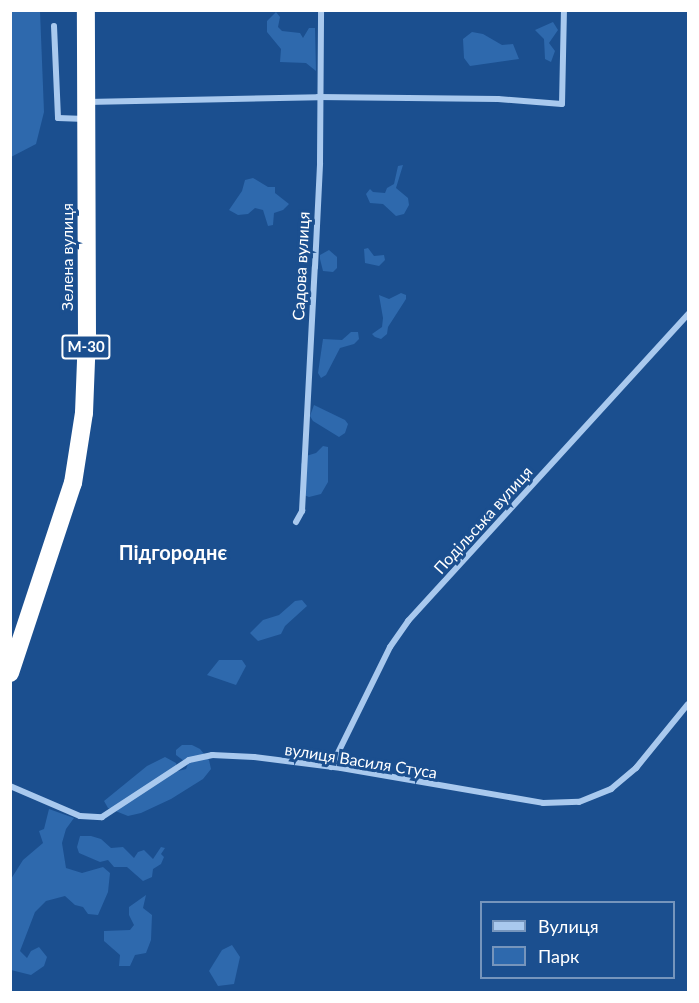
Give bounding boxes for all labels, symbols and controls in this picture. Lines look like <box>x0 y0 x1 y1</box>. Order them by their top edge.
street label: Зелена вулиця <box>57 203 77 311</box>
street label: Садова вулиця <box>289 211 313 321</box>
road number: М-30 <box>60 335 112 359</box>
street label: Подільська вулиця <box>430 462 536 578</box>
district label: Підгороднє <box>119 540 227 564</box>
street label: вулиця Василя Стуса <box>284 739 438 783</box>
legend <box>480 901 675 979</box>
text: Вулиця <box>538 915 599 937</box>
text: Парк <box>538 945 579 967</box>

